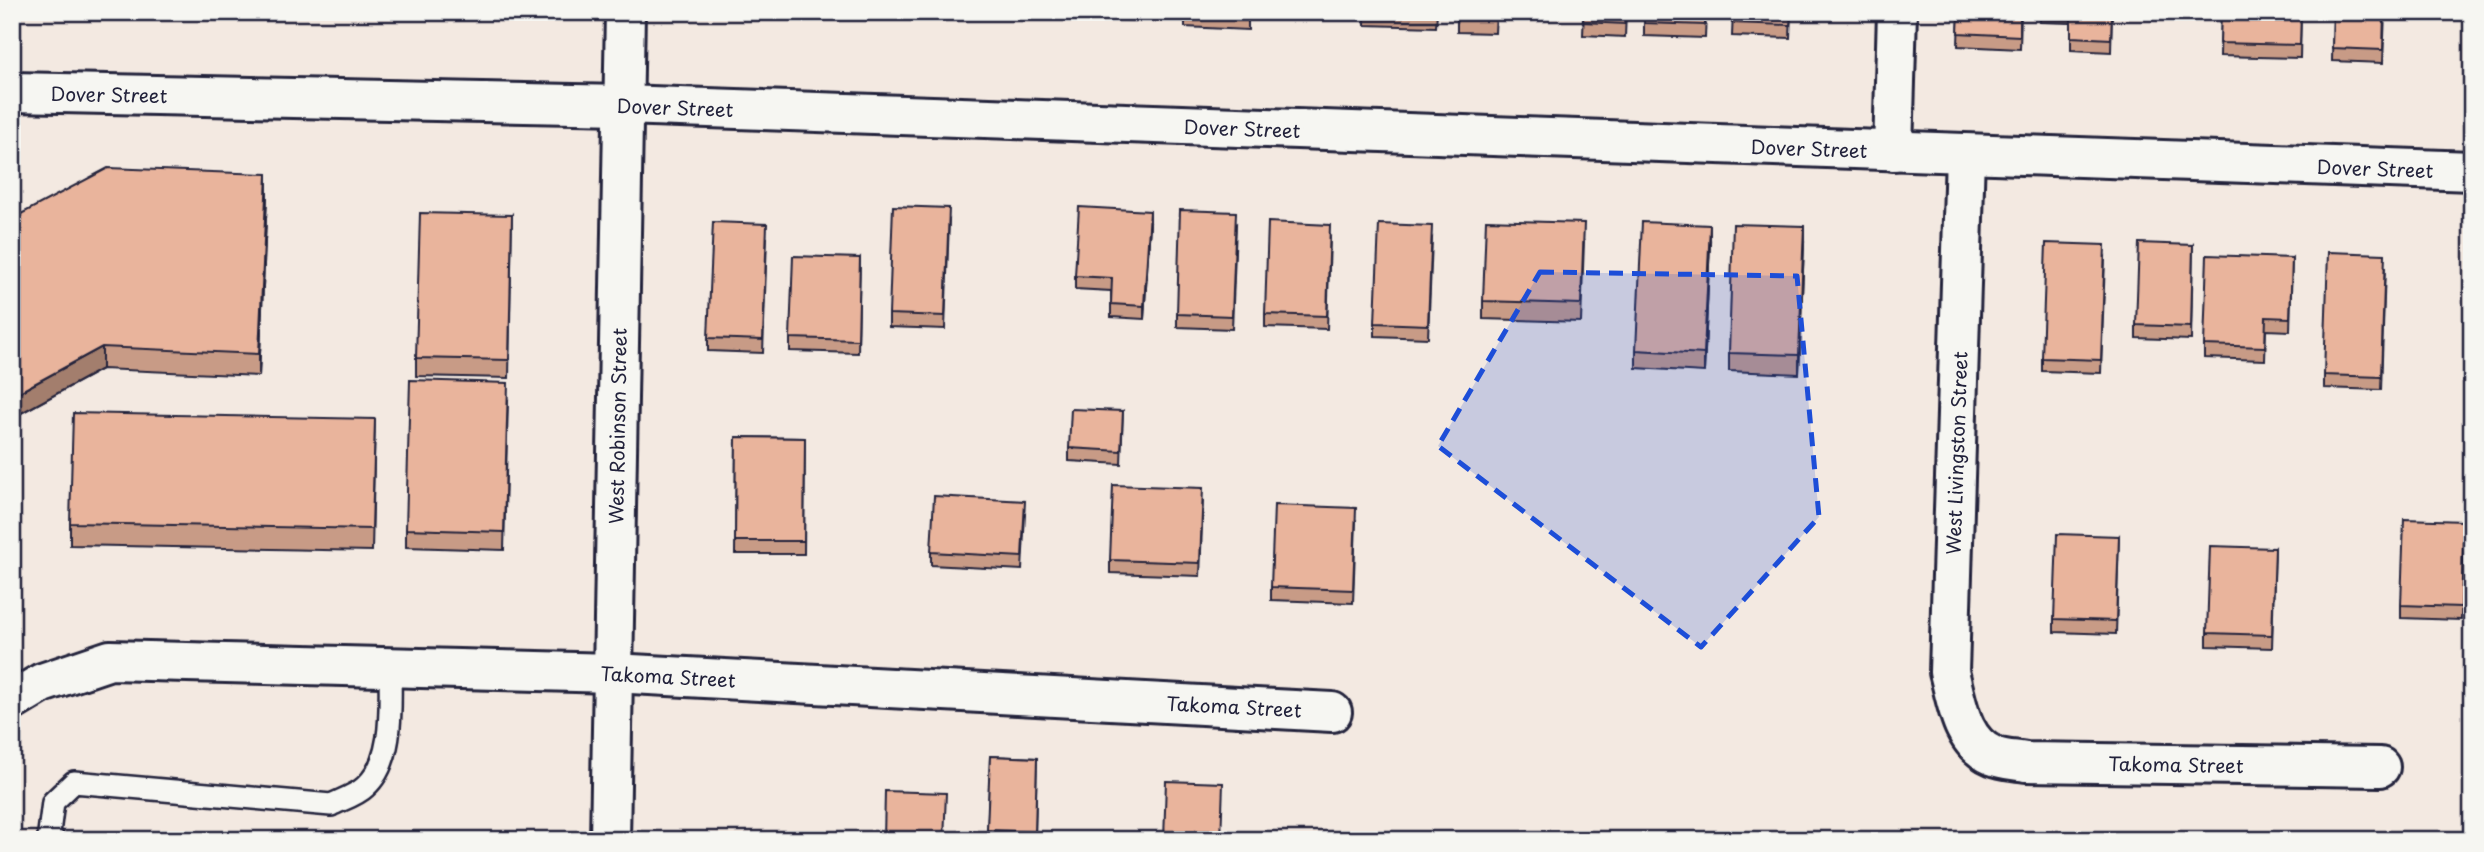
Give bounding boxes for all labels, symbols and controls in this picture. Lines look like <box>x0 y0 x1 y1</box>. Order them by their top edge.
street label: Dover Street <box>50 79 168 109</box>
street label: Dover Street <box>616 91 734 123</box>
street label: Dover Street <box>1183 112 1301 144</box>
street label: Dover Street <box>1750 132 1868 164</box>
street label: Dover Street <box>2316 152 2434 184</box>
street label: West Robinson Street <box>601 327 633 524</box>
street label: West Livingston Street <box>1938 351 1974 555</box>
street label: Takoma Street <box>600 658 737 694</box>
street label: Takoma Street <box>1166 688 1303 724</box>
street label: Takoma Street <box>2108 749 2244 779</box>

